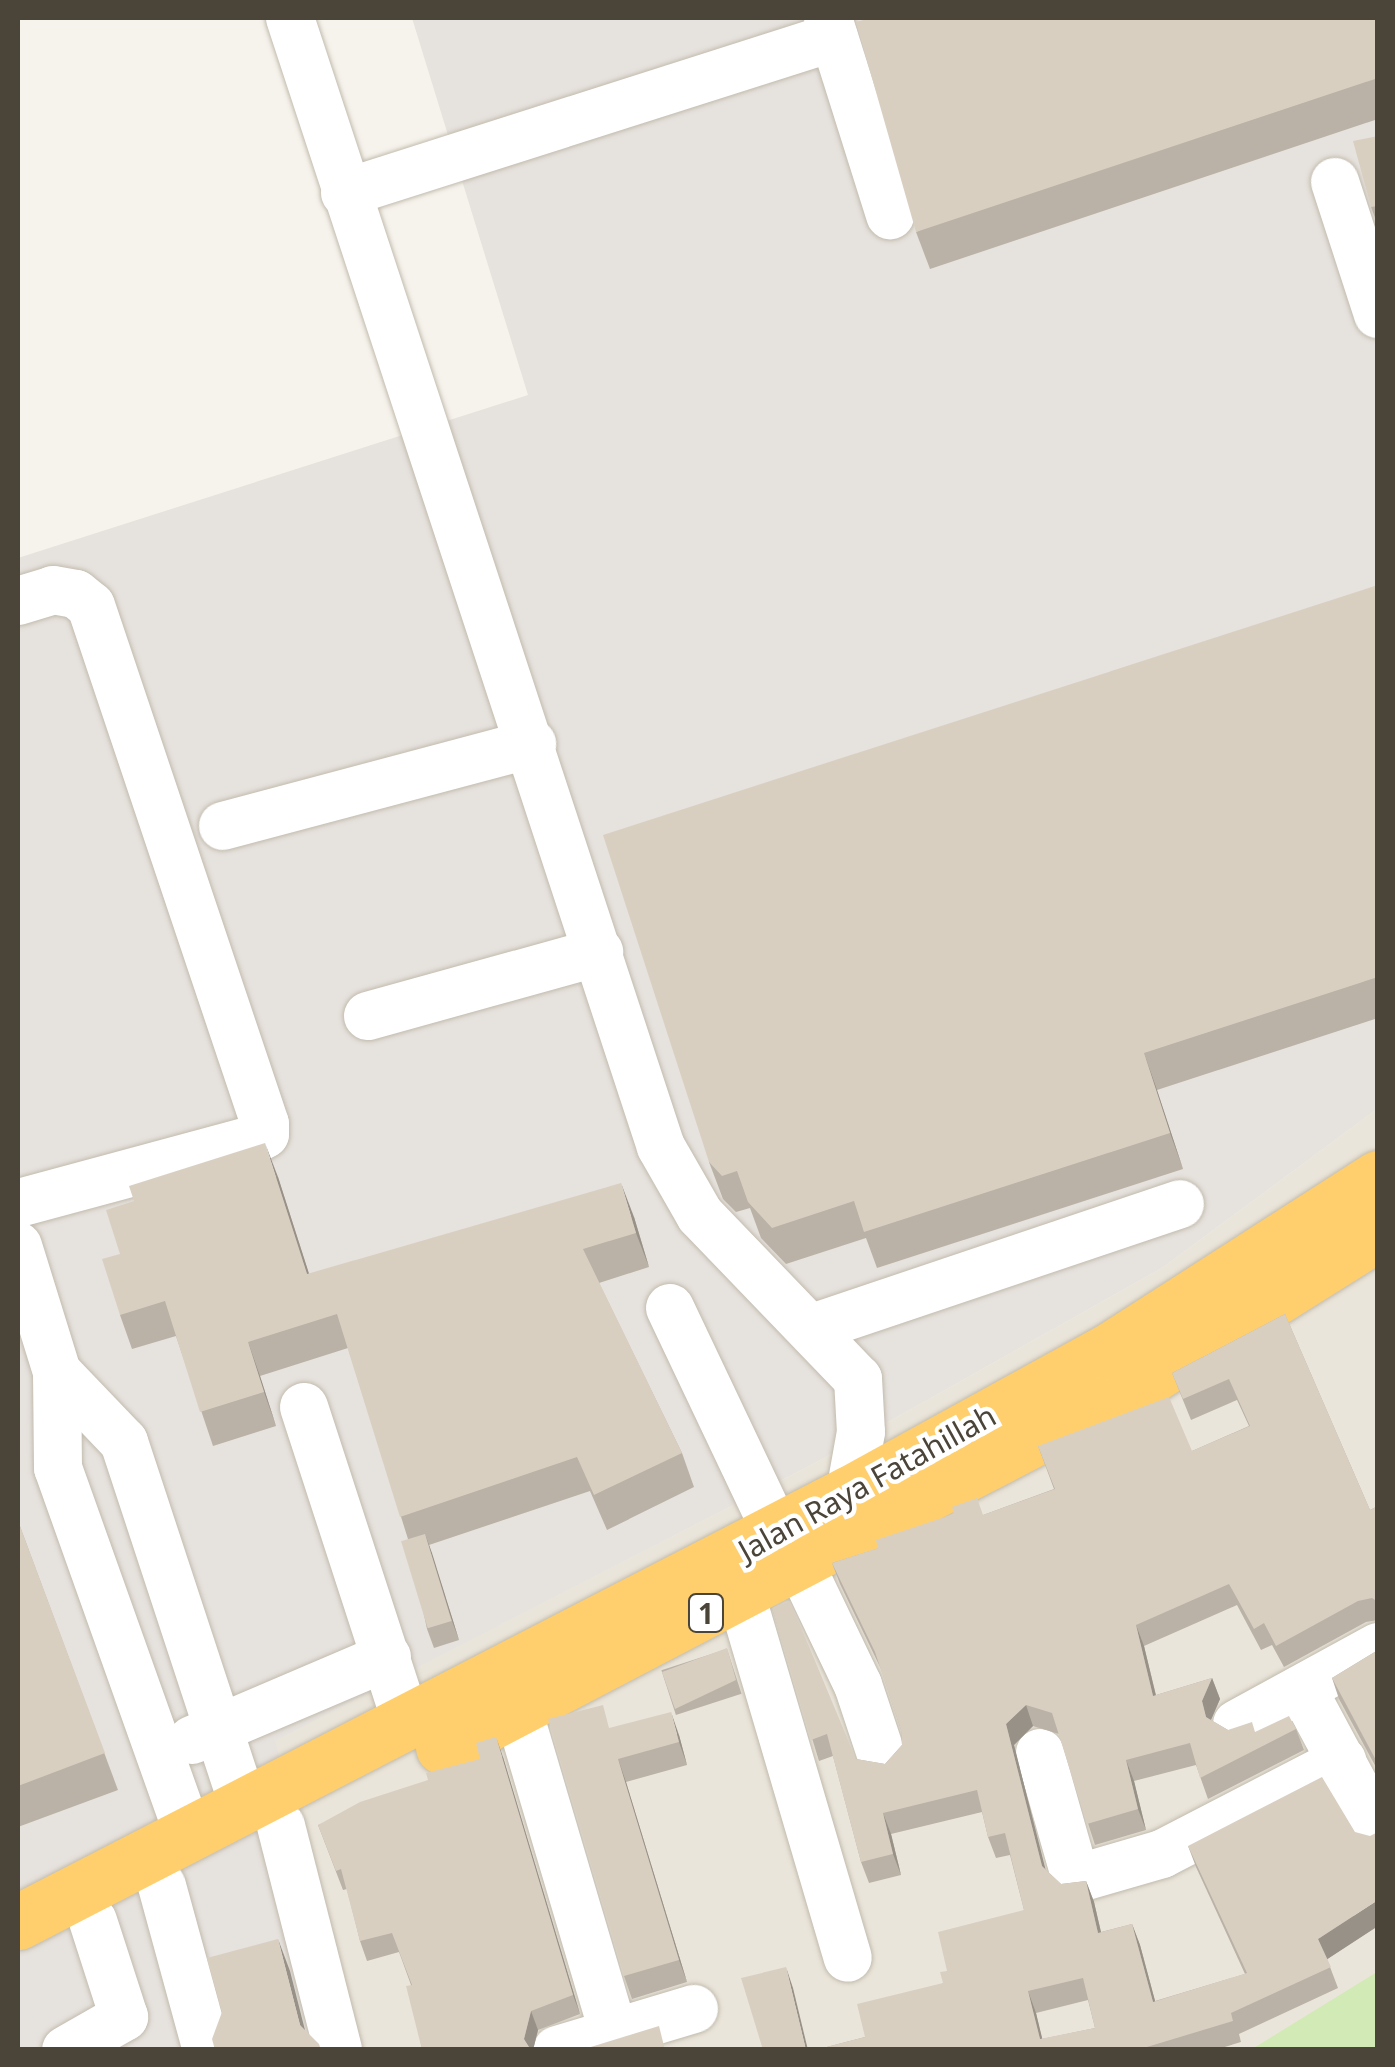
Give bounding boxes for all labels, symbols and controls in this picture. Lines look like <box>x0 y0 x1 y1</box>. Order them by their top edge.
street label: Jalan Raya Fatahillah <box>732 1397 1002 1569</box>
road number: 1 <box>686 1590 726 1636</box>

